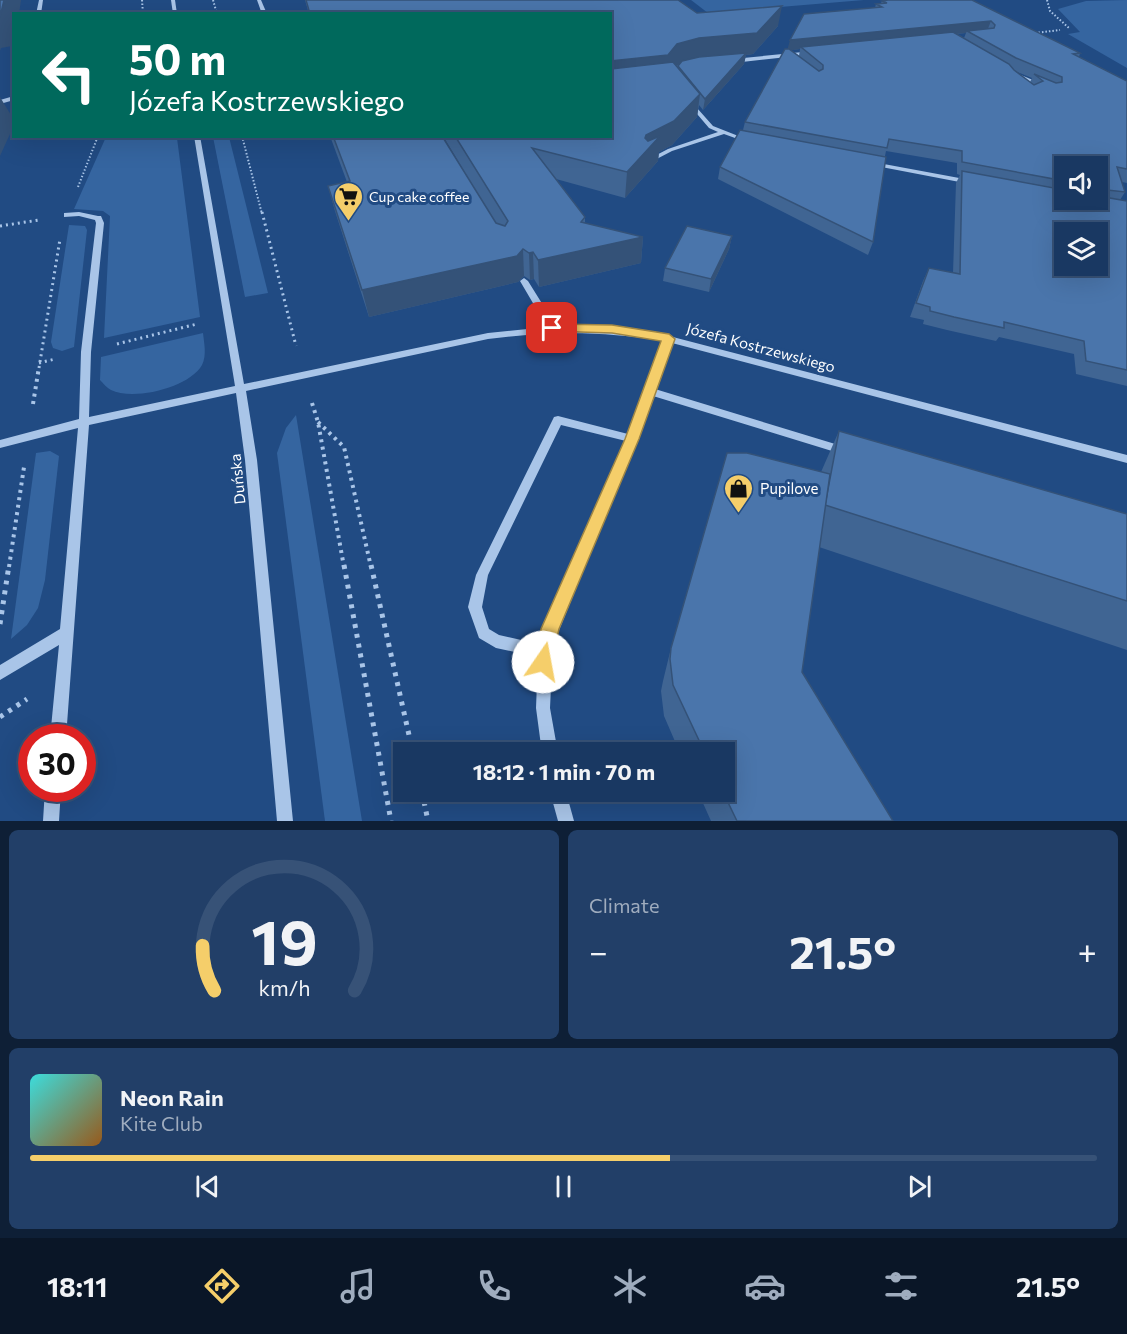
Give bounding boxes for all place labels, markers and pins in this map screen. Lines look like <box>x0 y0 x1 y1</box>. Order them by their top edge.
supermarket icon: Cup cake coffee <box>332 180 364 222</box>
place label: Cup cake coffee <box>369 188 469 205</box>
pin <box>526 302 577 353</box>
shop icon: Pupilove <box>723 472 755 514</box>
place label: Pupilove <box>760 479 818 497</box>

